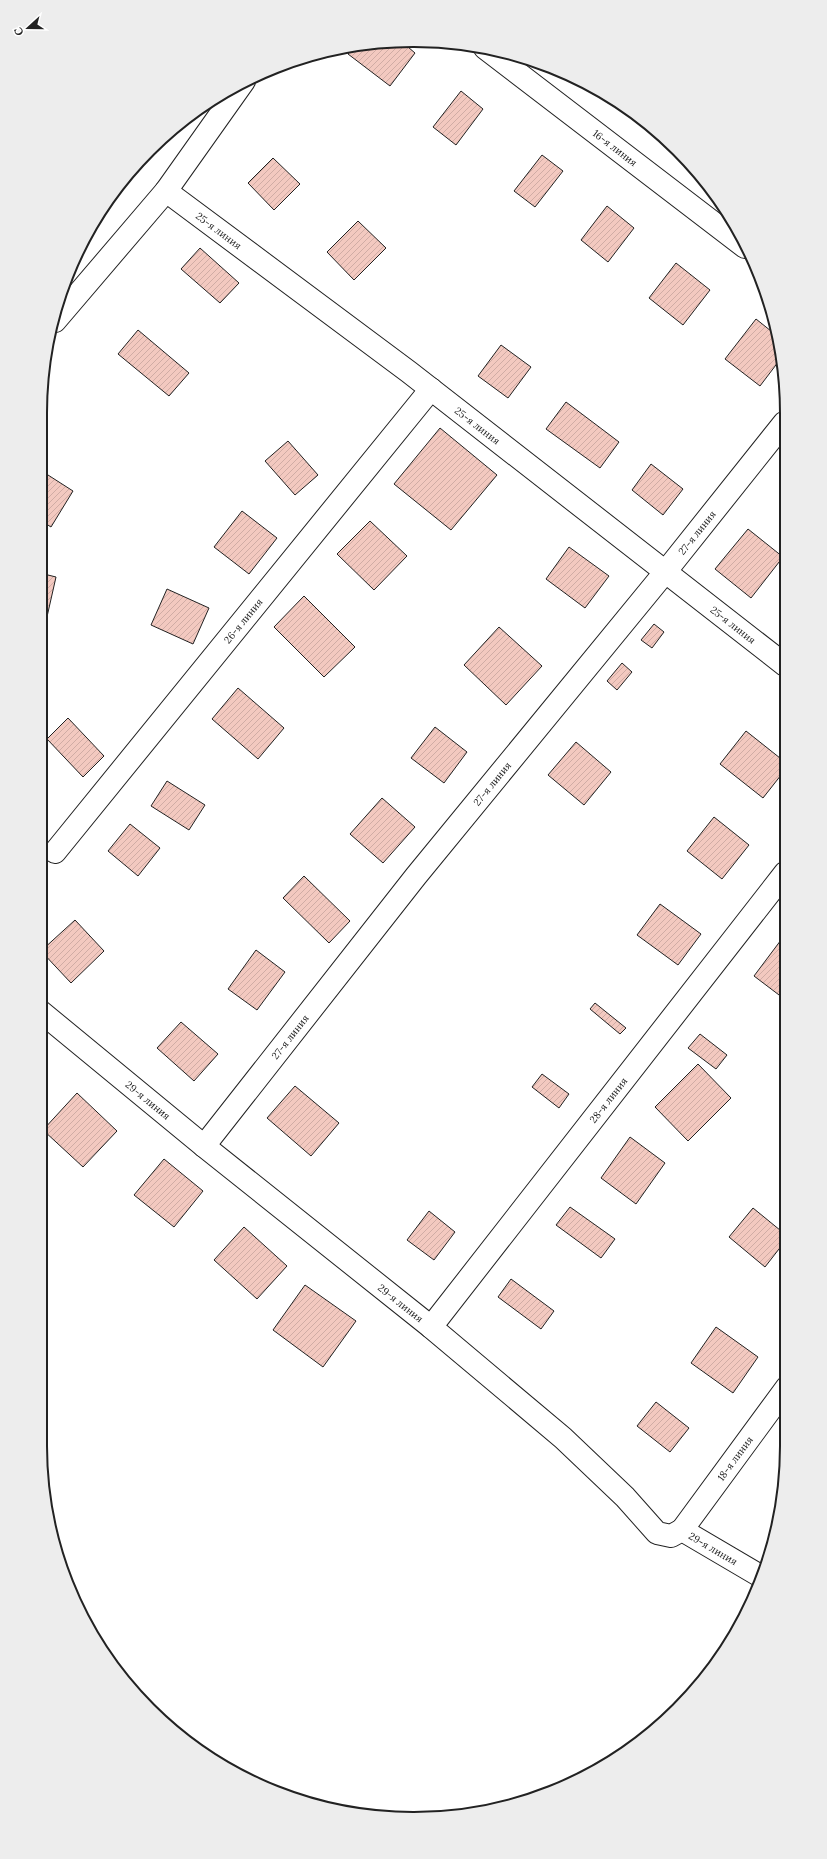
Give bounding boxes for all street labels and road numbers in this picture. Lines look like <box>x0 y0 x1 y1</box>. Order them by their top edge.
street label: 16-я линия <box>590 127 640 169</box>
street label: 25-я линия <box>193 209 244 252</box>
street label: 25-я линия <box>452 404 503 447</box>
street label: 27-я линия <box>675 508 718 557</box>
street label: 26-я линия <box>221 595 265 646</box>
street label: 25-я линия <box>708 603 758 646</box>
street label: 27-я линия <box>470 759 514 808</box>
street label: 27-я линия <box>268 1012 311 1062</box>
street label: 28-я линия <box>586 1075 630 1125</box>
street label: 29-я линия <box>123 1078 173 1122</box>
street label: 29-я линия <box>375 1281 426 1325</box>
street label: 18-я линия <box>714 1433 755 1483</box>
street label: 29-я линия <box>686 1529 740 1568</box>

